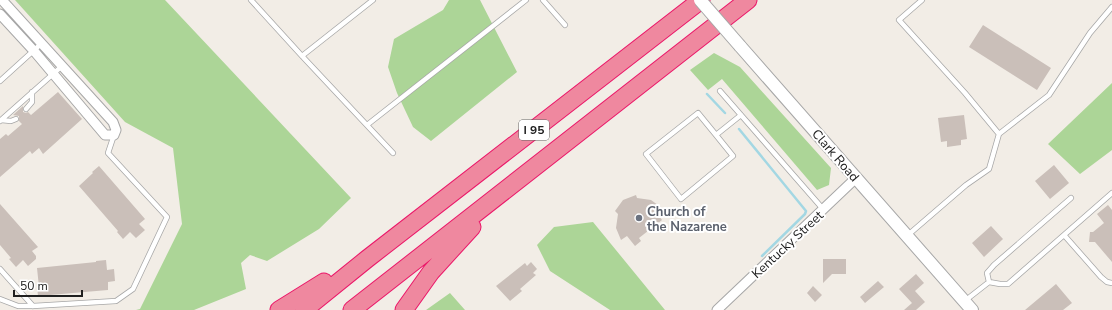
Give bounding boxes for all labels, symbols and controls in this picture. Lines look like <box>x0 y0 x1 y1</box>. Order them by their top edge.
road number: I 95 <box>519 120 549 140</box>
street label: Clark Road <box>807 126 863 186</box>
place label: Church of the Nazarene <box>647 203 727 236</box>
street label: Kentucky Street <box>748 207 828 283</box>
marker: Church of the Nazarene <box>634 213 644 223</box>
scale bar <box>14 272 82 298</box>
text: 50 m <box>20 278 48 294</box>

